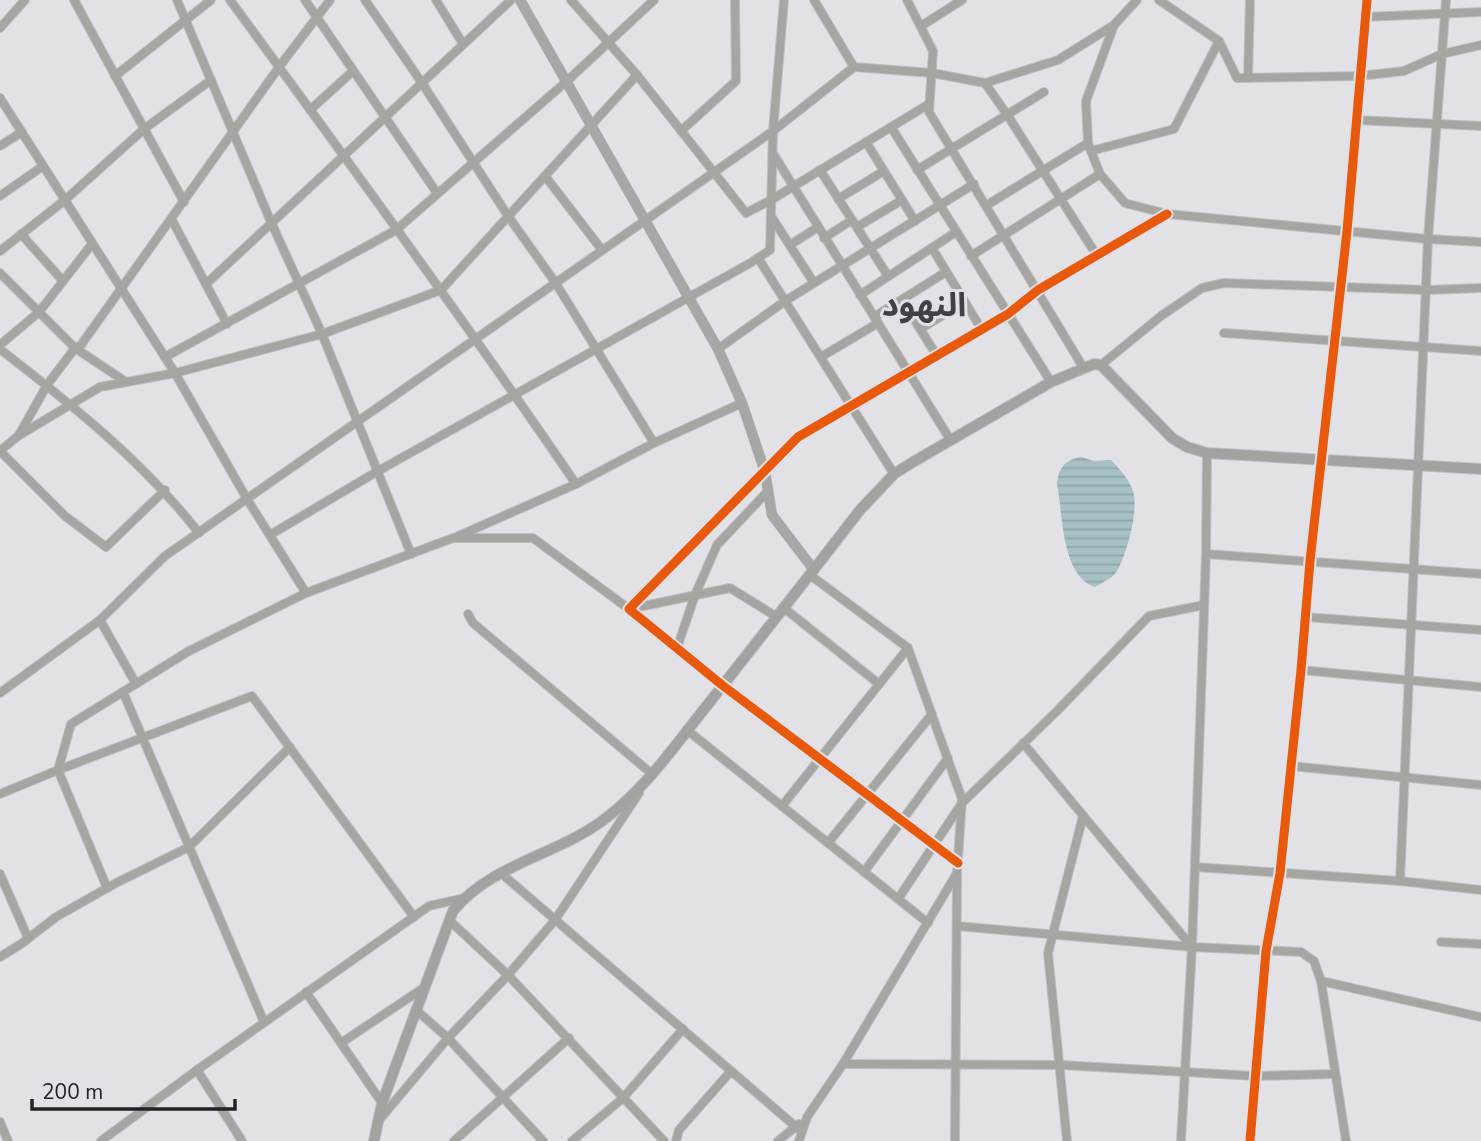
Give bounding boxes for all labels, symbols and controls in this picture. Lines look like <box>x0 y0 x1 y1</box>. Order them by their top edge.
district label: النهود <box>882 283 966 328</box>
scale bar <box>32 1068 234 1112</box>
text: 200 m <box>42 1078 103 1106</box>

